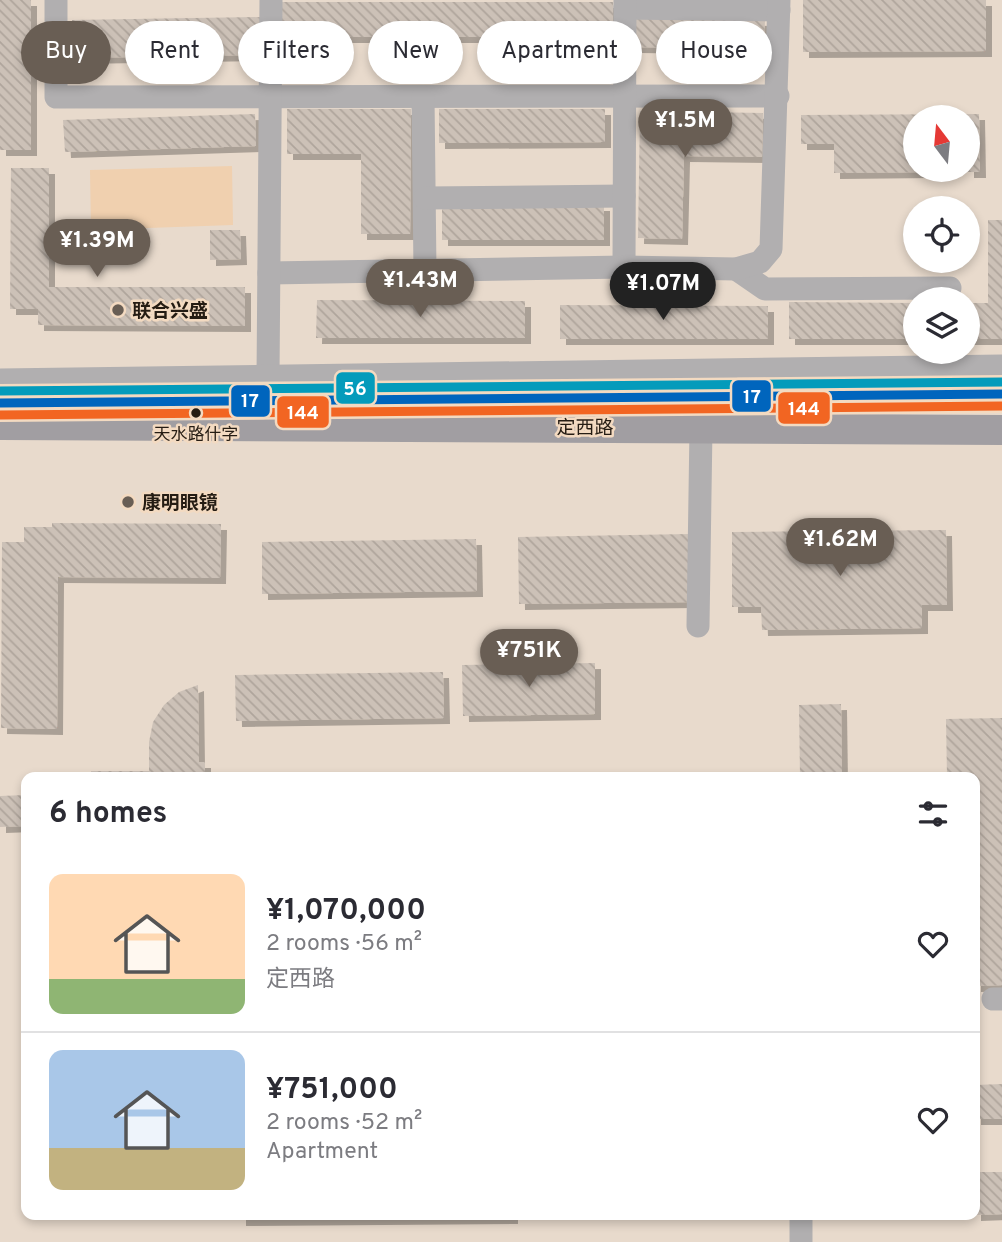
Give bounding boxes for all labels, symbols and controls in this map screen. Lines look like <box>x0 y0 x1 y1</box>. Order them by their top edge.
chip: Buy <box>21 21 111 84</box>
chip: Rent <box>125 21 224 84</box>
chip: Filters <box>238 21 354 84</box>
chip: New <box>368 21 463 84</box>
chip: Apartment <box>477 21 642 84</box>
chip: House <box>656 21 772 84</box>
pin: ¥1.5M <box>636 100 734 159</box>
north arrow <box>903 105 980 182</box>
map controls <box>903 105 980 364</box>
text: ¥1.5M <box>654 107 716 136</box>
button: locate <box>903 196 980 273</box>
pin: ¥1.39M <box>40 219 154 279</box>
text: ¥1.39M <box>59 227 135 256</box>
pin: ¥1.43M <box>363 260 477 319</box>
pin: ¥1.07M <box>606 262 720 322</box>
text: ¥1.43M <box>382 267 458 296</box>
text: ¥1.07M <box>626 270 700 299</box>
button: layers <box>903 287 980 364</box>
place label: 联合兴盛 <box>132 300 208 324</box>
marker: 联合兴盛 <box>110 302 126 318</box>
line badge: 56 <box>335 371 376 405</box>
text: 56 <box>343 378 367 402</box>
line badge: 17 <box>731 379 772 413</box>
line badge: 17 <box>230 384 271 418</box>
text: 17 <box>743 386 761 410</box>
text: 17 <box>241 390 259 414</box>
line badge: 144 <box>777 391 831 425</box>
line badge: 144 <box>276 395 330 429</box>
text: 144 <box>788 398 820 422</box>
text: 144 <box>287 402 319 426</box>
marker: 天水路什字 <box>189 406 203 420</box>
street label: 定西路 <box>556 417 614 441</box>
place label: 天水路什字 <box>154 425 239 447</box>
place label: 康明眼镜 <box>142 492 218 516</box>
marker: 康明眼镜 <box>120 494 136 510</box>
pin: ¥1.62M <box>783 518 897 578</box>
text: ¥1.62M <box>802 526 878 555</box>
pin: ¥751K <box>480 630 578 689</box>
text: ¥751K <box>496 637 562 666</box>
icon: filters <box>914 795 952 833</box>
text: 6 homes <box>49 796 167 833</box>
text: ¥1,070,000 <box>266 893 426 930</box>
icon: home <box>105 902 189 986</box>
icon: heart <box>914 925 952 963</box>
text: 2 rooms · 56 m² <box>266 930 422 959</box>
text: 定西路 <box>266 966 335 995</box>
text: ¥751,000 <box>266 1072 398 1109</box>
icon: home <box>105 1078 189 1162</box>
icon: heart <box>914 1101 952 1139</box>
text: 2 rooms · 52 m² <box>266 1109 422 1138</box>
text: Apartment <box>266 1138 378 1167</box>

